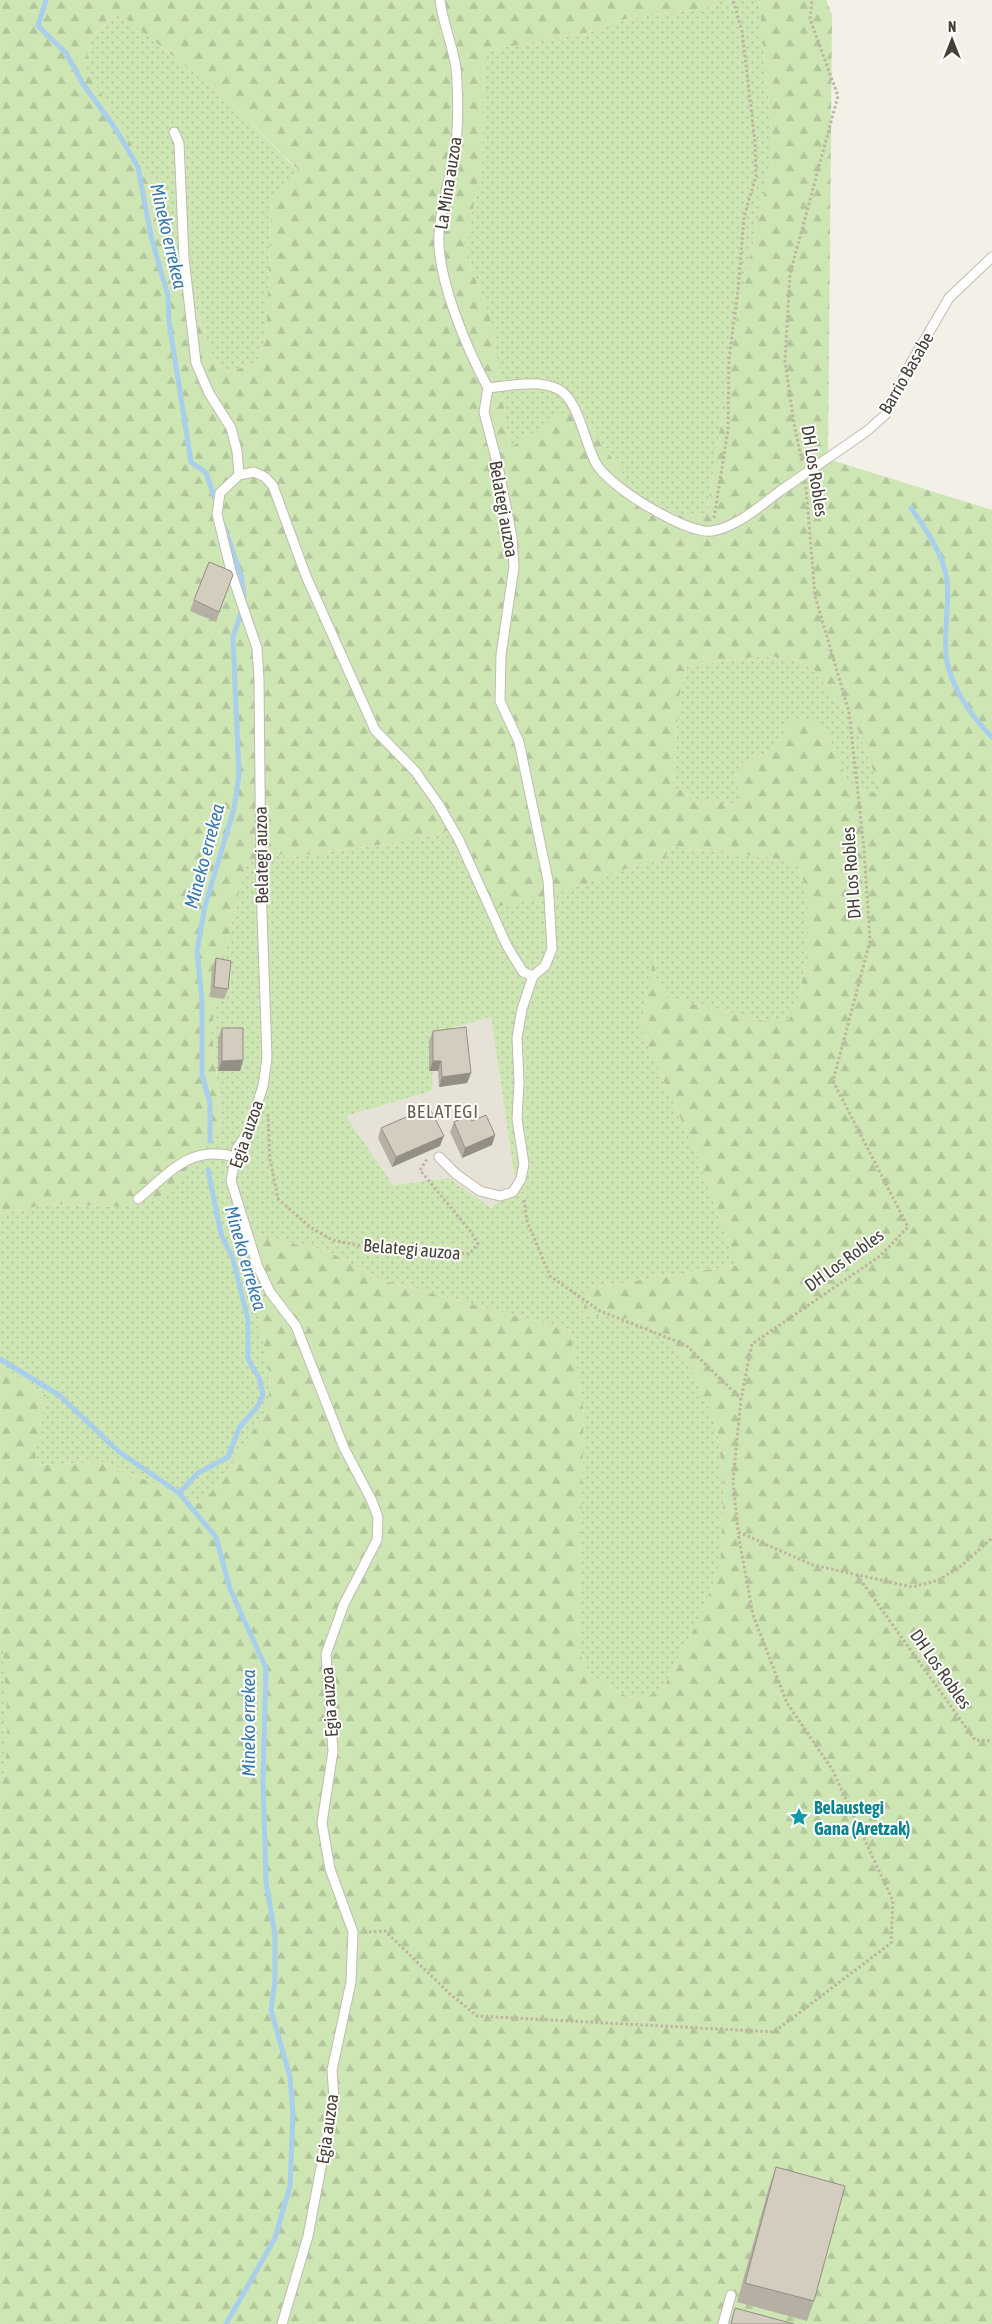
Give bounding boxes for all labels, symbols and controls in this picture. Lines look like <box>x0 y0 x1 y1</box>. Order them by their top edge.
north arrow <box>927 15 977 65</box>
text: N <box>948 19 956 35</box>
street label: La Mina auzoa <box>430 135 466 231</box>
water label: Mineko errekea <box>146 181 192 291</box>
street label: Barrio Basabe <box>874 328 938 418</box>
street label: DH Los Robles <box>797 424 833 518</box>
street label: Belategi auzoa <box>485 459 523 559</box>
water label: Mineko errekea <box>179 801 229 911</box>
street label: Belategi auzoa <box>250 806 272 904</box>
street label: DH Los Robles <box>837 826 865 920</box>
street label: Egia auzoa <box>225 1097 267 1171</box>
district label: BELATEGI <box>407 1100 479 1122</box>
water label: Mineko errekea <box>221 1203 271 1313</box>
street label: DH Los Robles <box>800 1224 888 1296</box>
street label: Belategi auzoa <box>362 1234 462 1264</box>
street label: DH Los Robles <box>906 1625 976 1713</box>
street label: Egia auzoa <box>316 1666 342 1738</box>
water label: Mineko errekea <box>237 1669 259 1777</box>
place label: Belaustegi Gana (Aretzak) <box>814 1797 910 1839</box>
place icon: Belaustegi Gana (Aretzak) <box>788 1806 810 1828</box>
street label: Egia auzoa <box>312 2093 342 2165</box>

